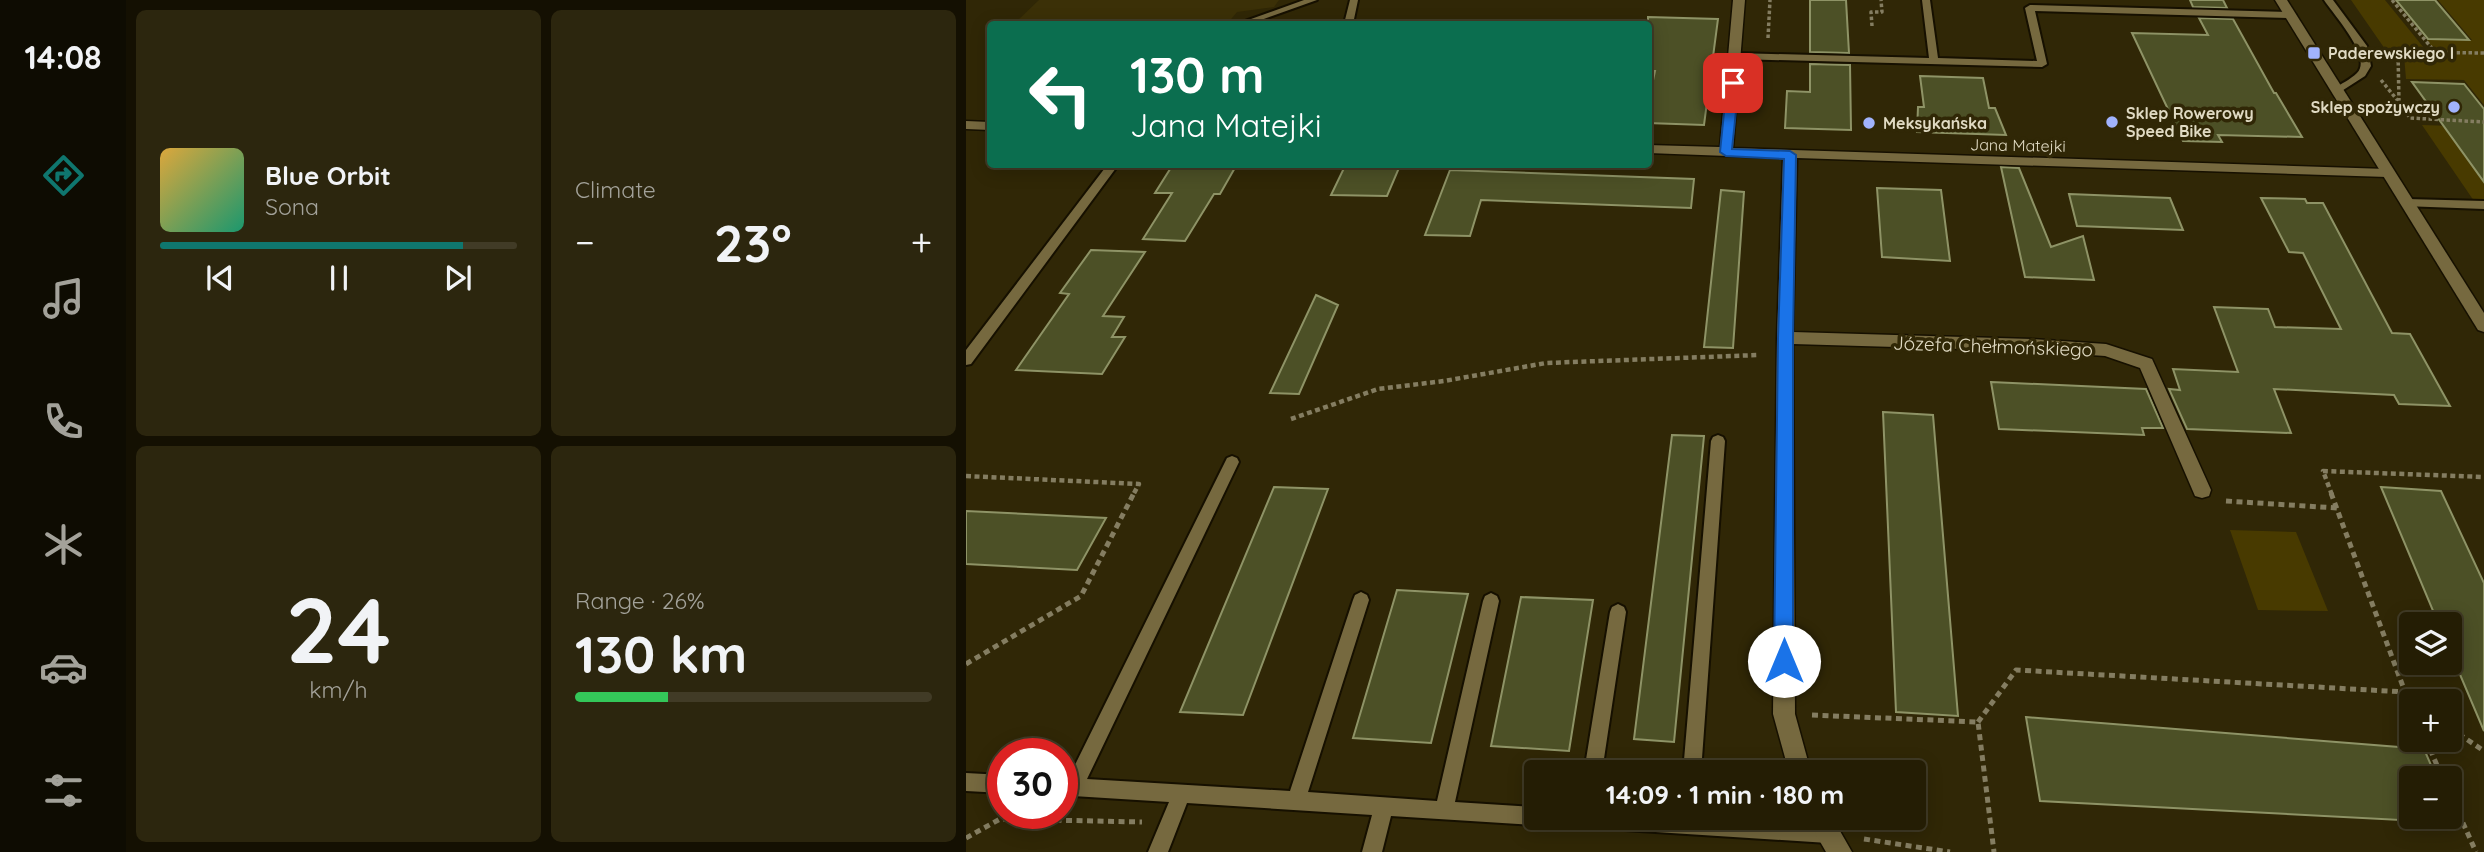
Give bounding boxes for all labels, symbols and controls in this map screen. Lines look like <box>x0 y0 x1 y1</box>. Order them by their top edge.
text: 14:08 <box>24 37 102 77</box>
place label: Paderewskiego I <box>2328 43 2454 63</box>
text: 130 m <box>1130 44 1264 105</box>
marker: Paderewskiego I <box>2306 45 2322 61</box>
icon: left <box>1015 49 1106 140</box>
pin <box>1703 53 1763 113</box>
icon: arrive <box>1714 64 1752 102</box>
place label: Sklep spożywczy <box>2311 97 2440 117</box>
marker: Sklep spożywczy <box>2446 99 2462 115</box>
place label: Sklep Rowerowy Speed Bike <box>2126 103 2254 141</box>
text: Jana Matejki <box>1130 105 1322 145</box>
place label: Meksykańska <box>1883 113 1987 133</box>
marker: Sklep Rowerowy Speed Bike <box>2104 114 2120 130</box>
marker: Meksykańska <box>1861 115 1877 131</box>
street label: Jana Matejki <box>1970 134 2066 156</box>
icon: directions <box>39 151 88 200</box>
text: Blue Orbit <box>265 159 391 192</box>
text: Climate <box>575 175 656 204</box>
text: Sona <box>265 192 319 221</box>
text: 23° <box>714 210 792 275</box>
text: − <box>575 218 595 266</box>
text: + <box>911 218 932 266</box>
icon: previous <box>201 259 239 297</box>
icon: pause <box>320 259 358 297</box>
icon: next <box>439 259 477 297</box>
icon: music <box>39 274 88 323</box>
street label: Józefa Chełmońskiego <box>1893 331 2093 361</box>
icon: phone <box>39 397 88 446</box>
icon: climate <box>39 520 88 569</box>
text: 24 <box>286 572 391 686</box>
text: Range · 26% <box>575 586 705 615</box>
map controls <box>2399 612 2462 829</box>
button: layers <box>2399 612 2462 675</box>
text: 130 km <box>575 621 747 686</box>
position arrow <box>1747 624 1821 698</box>
icon: car <box>39 643 88 692</box>
text: km/h <box>309 675 368 704</box>
button: + <box>2399 689 2462 752</box>
speed limit sign: 30 <box>987 738 1078 829</box>
icon: filters <box>39 766 88 815</box>
button: − <box>2399 766 2462 829</box>
text: 14:09 · 1 min · 180 m <box>1606 778 1844 811</box>

